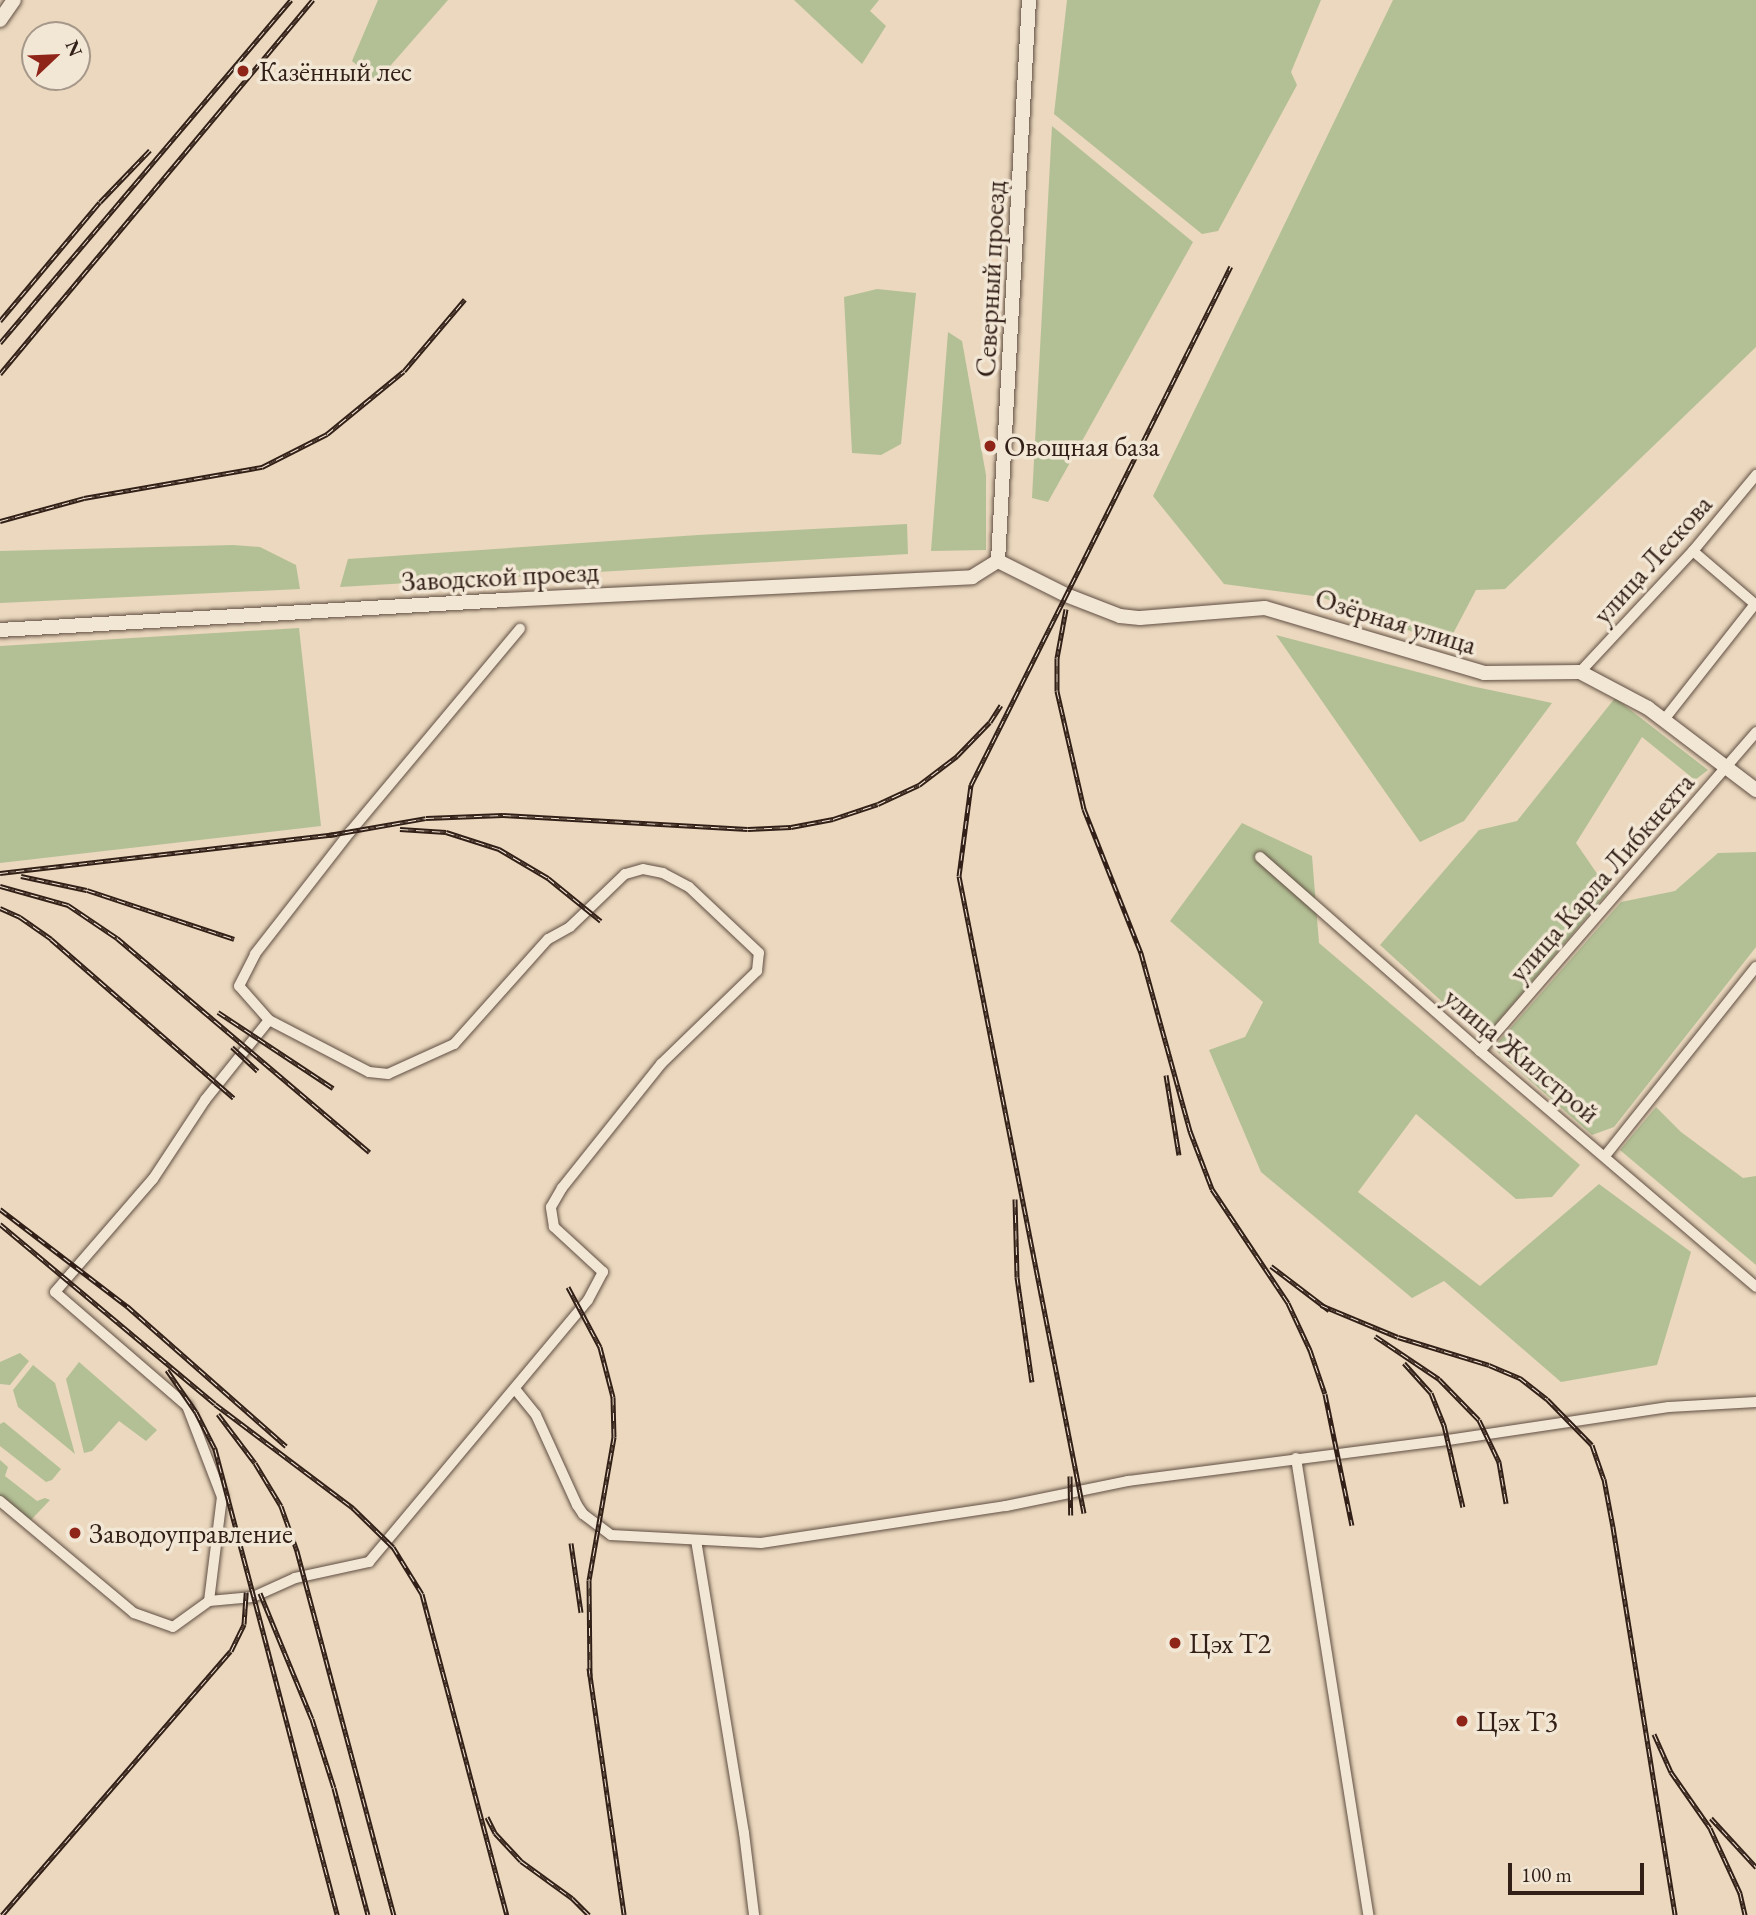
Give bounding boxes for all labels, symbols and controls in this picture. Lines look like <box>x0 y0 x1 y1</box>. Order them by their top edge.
north arrow <box>21 21 91 91</box>
text: N <box>59 36 88 60</box>
place label: Казённый лес <box>259 54 412 88</box>
marker: Казённый лес <box>233 61 253 81</box>
street label: Северный проезд <box>968 180 1012 378</box>
place label: Овощная база <box>1004 429 1160 463</box>
marker: Овощная база <box>982 438 998 454</box>
street label: улица Лескова <box>1585 487 1719 631</box>
street label: Заводской проезд <box>400 554 600 598</box>
street label: Озёрная улица <box>1311 581 1481 661</box>
street label: улица Карла Либкнехта <box>1501 766 1701 988</box>
street label: улица Жилстрой <box>1437 980 1607 1130</box>
place label: Заводоуправление <box>89 1516 293 1550</box>
marker: Заводоуправление <box>67 1525 83 1541</box>
place label: Цэх Т2 <box>1189 1626 1271 1660</box>
marker: Цэх Т2 <box>1167 1635 1183 1651</box>
place label: Цэх Т3 <box>1476 1704 1558 1738</box>
marker: Цэх Т3 <box>1454 1713 1470 1729</box>
scale bar <box>1511 1848 1648 1892</box>
text: 100 m <box>1521 1861 1572 1888</box>

